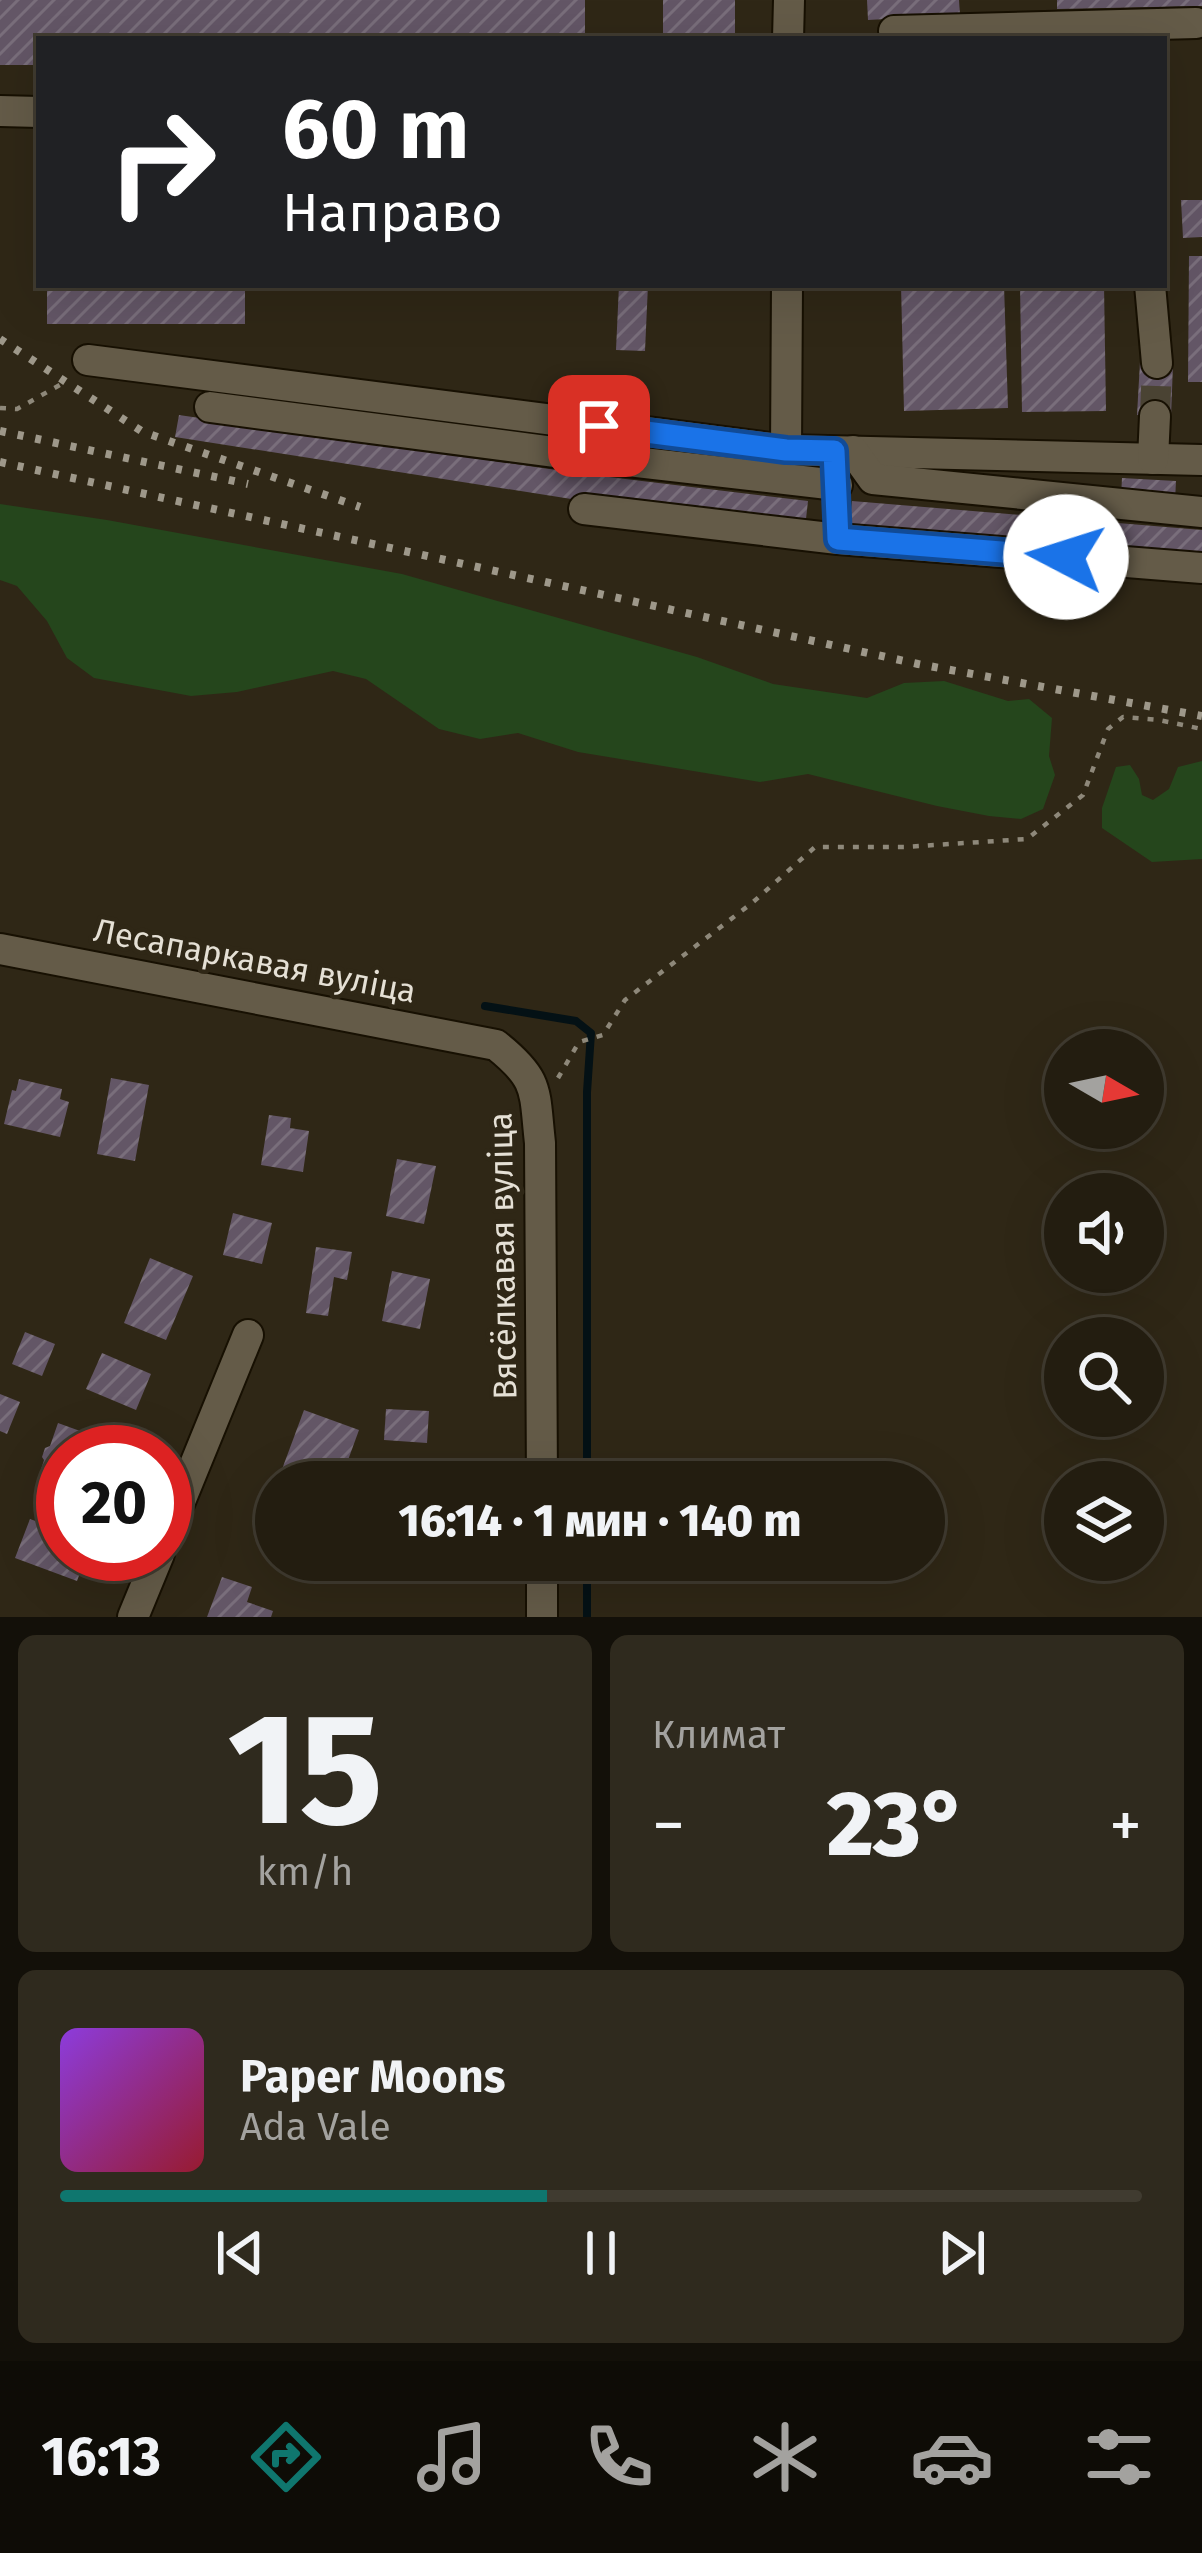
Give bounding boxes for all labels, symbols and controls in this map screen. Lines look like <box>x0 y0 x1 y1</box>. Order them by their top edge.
text: 60 m <box>282 79 469 180</box>
icon: right <box>84 84 240 240</box>
text: Направо <box>282 181 503 245</box>
pin <box>548 375 650 477</box>
icon: arrive <box>566 393 632 459</box>
position arrow <box>1003 494 1129 620</box>
street label: Лесапаркавая вуліца <box>90 910 419 1012</box>
north arrow <box>1044 1029 1164 1149</box>
map controls <box>1044 1029 1164 1581</box>
street label: Вясёлкавая вуліца <box>480 1112 526 1400</box>
button: sound <box>1044 1173 1164 1293</box>
button: search <box>1044 1317 1164 1437</box>
speed limit sign: 20 <box>36 1425 192 1581</box>
button: layers <box>1044 1461 1164 1581</box>
text: 16:14 · 1 мин · 140 m <box>399 1494 801 1548</box>
text: 15 <box>227 1677 383 1864</box>
text: Климат <box>652 1712 785 1758</box>
text: 23° <box>827 1771 967 1879</box>
text: − <box>652 1786 685 1865</box>
text: + <box>1109 1786 1142 1865</box>
text: km/h <box>257 1849 353 1895</box>
text: Paper Moons <box>240 2050 505 2104</box>
text: Ada Vale <box>240 2104 391 2150</box>
icon: previous <box>207 2220 273 2286</box>
icon: pause <box>568 2220 634 2286</box>
icon: next <box>929 2220 995 2286</box>
icon: directions <box>244 2415 328 2499</box>
icon: music <box>410 2415 494 2499</box>
icon: phone <box>577 2415 661 2499</box>
icon: climate <box>743 2415 827 2499</box>
icon: car <box>910 2415 994 2499</box>
icon: filters <box>1077 2415 1161 2499</box>
text: 16:13 <box>41 2425 161 2489</box>

